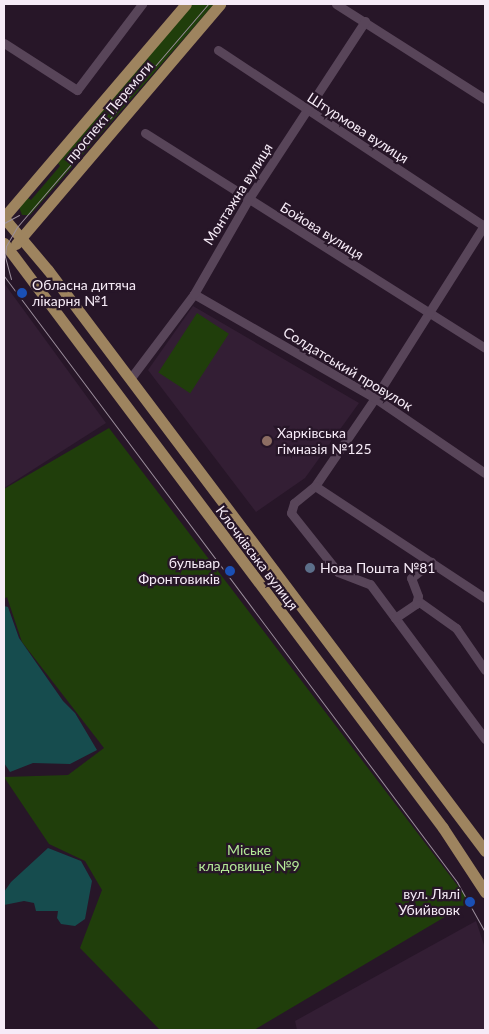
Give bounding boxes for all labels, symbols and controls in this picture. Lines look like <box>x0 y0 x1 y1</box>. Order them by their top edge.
street label: проспект Перемоги <box>61 58 157 166</box>
street label: Штурмова вулиця <box>304 89 412 167</box>
street label: Монтажна вулиця <box>200 140 276 248</box>
street label: Бойова вулиця <box>277 199 367 263</box>
place label: Обласна дитяча лікарня №1 <box>32 277 136 310</box>
marker: Обласна дитяча лікарня №1 <box>16 287 28 299</box>
street label: Солдатський провулок <box>280 324 416 414</box>
place label: Харківська гімназія №125 <box>277 425 372 458</box>
marker: Харківська гімназія №125 <box>261 435 273 447</box>
street label: Клочківська вулиця <box>212 502 302 614</box>
place label: бульвар Фронтовиків <box>138 555 220 588</box>
place label: Нова Пошта №81 <box>320 560 435 576</box>
marker: Нова Пошта №81 <box>304 562 316 574</box>
marker: бульвар Фронтовиків <box>224 565 236 577</box>
park label: Міське кладовище №9 <box>198 842 300 874</box>
place label: вул. Лялі Убийвовк <box>399 886 460 919</box>
marker: вул. Лялі Убийвовк <box>464 896 476 908</box>

